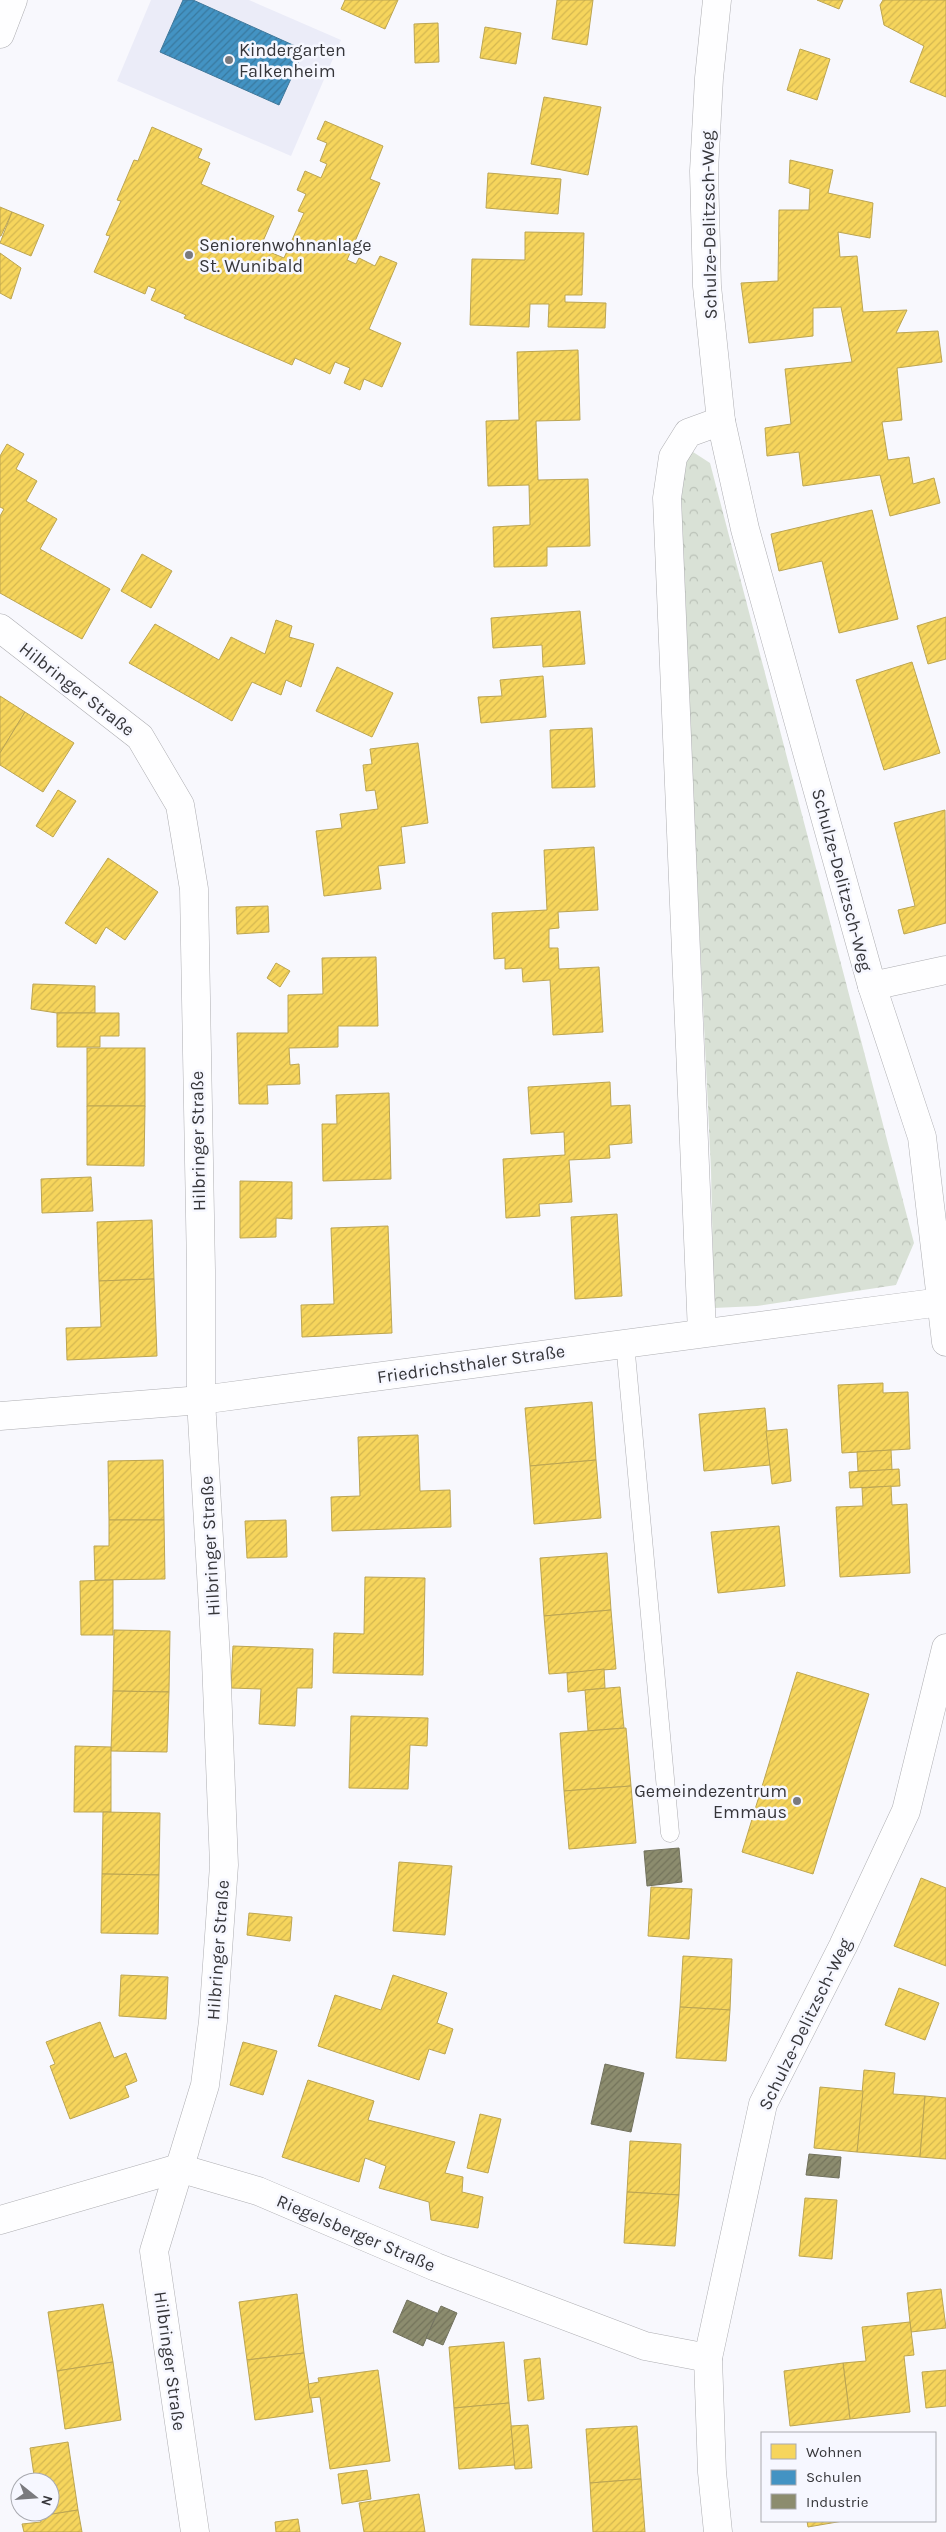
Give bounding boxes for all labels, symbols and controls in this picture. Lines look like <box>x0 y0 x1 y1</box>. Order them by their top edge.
place label: Kindergarten Falkenheim <box>239 39 346 82</box>
marker: Kindergarten Falkenheim <box>223 54 235 66</box>
street label: Schulze-Delitzsch-Weg <box>696 130 722 320</box>
place label: Seniorenwohnanlage St. Wunibald <box>199 234 372 277</box>
marker: Seniorenwohnanlage St. Wunibald <box>183 249 195 261</box>
street label: Hilbringer Straße <box>15 637 139 741</box>
street label: Schulze-Delitzsch-Weg <box>807 786 877 974</box>
street label: Hilbringer Straße <box>186 1071 210 1211</box>
street label: Friedrichsthaler Straße <box>376 1340 566 1388</box>
street label: Hilbringer Straße <box>195 1475 225 1617</box>
place label: Gemeindezentrum Emmaus <box>634 1780 787 1823</box>
marker: Gemeindezentrum Emmaus <box>791 1795 803 1807</box>
street label: Hilbringer Straße <box>202 1879 234 2021</box>
street label: Schulze-Delitzsch-Weg <box>754 1934 856 2114</box>
street label: Riegelsberger Straße <box>273 2190 439 2276</box>
street label: Hilbringer Straße <box>149 2290 191 2432</box>
legend <box>761 2432 936 2522</box>
text: Wohnen <box>806 2443 862 2461</box>
text: Schulen <box>806 2468 862 2486</box>
north arrow <box>10 2472 60 2522</box>
text: N <box>37 2493 57 2508</box>
text: Industrie <box>806 2493 868 2511</box>

